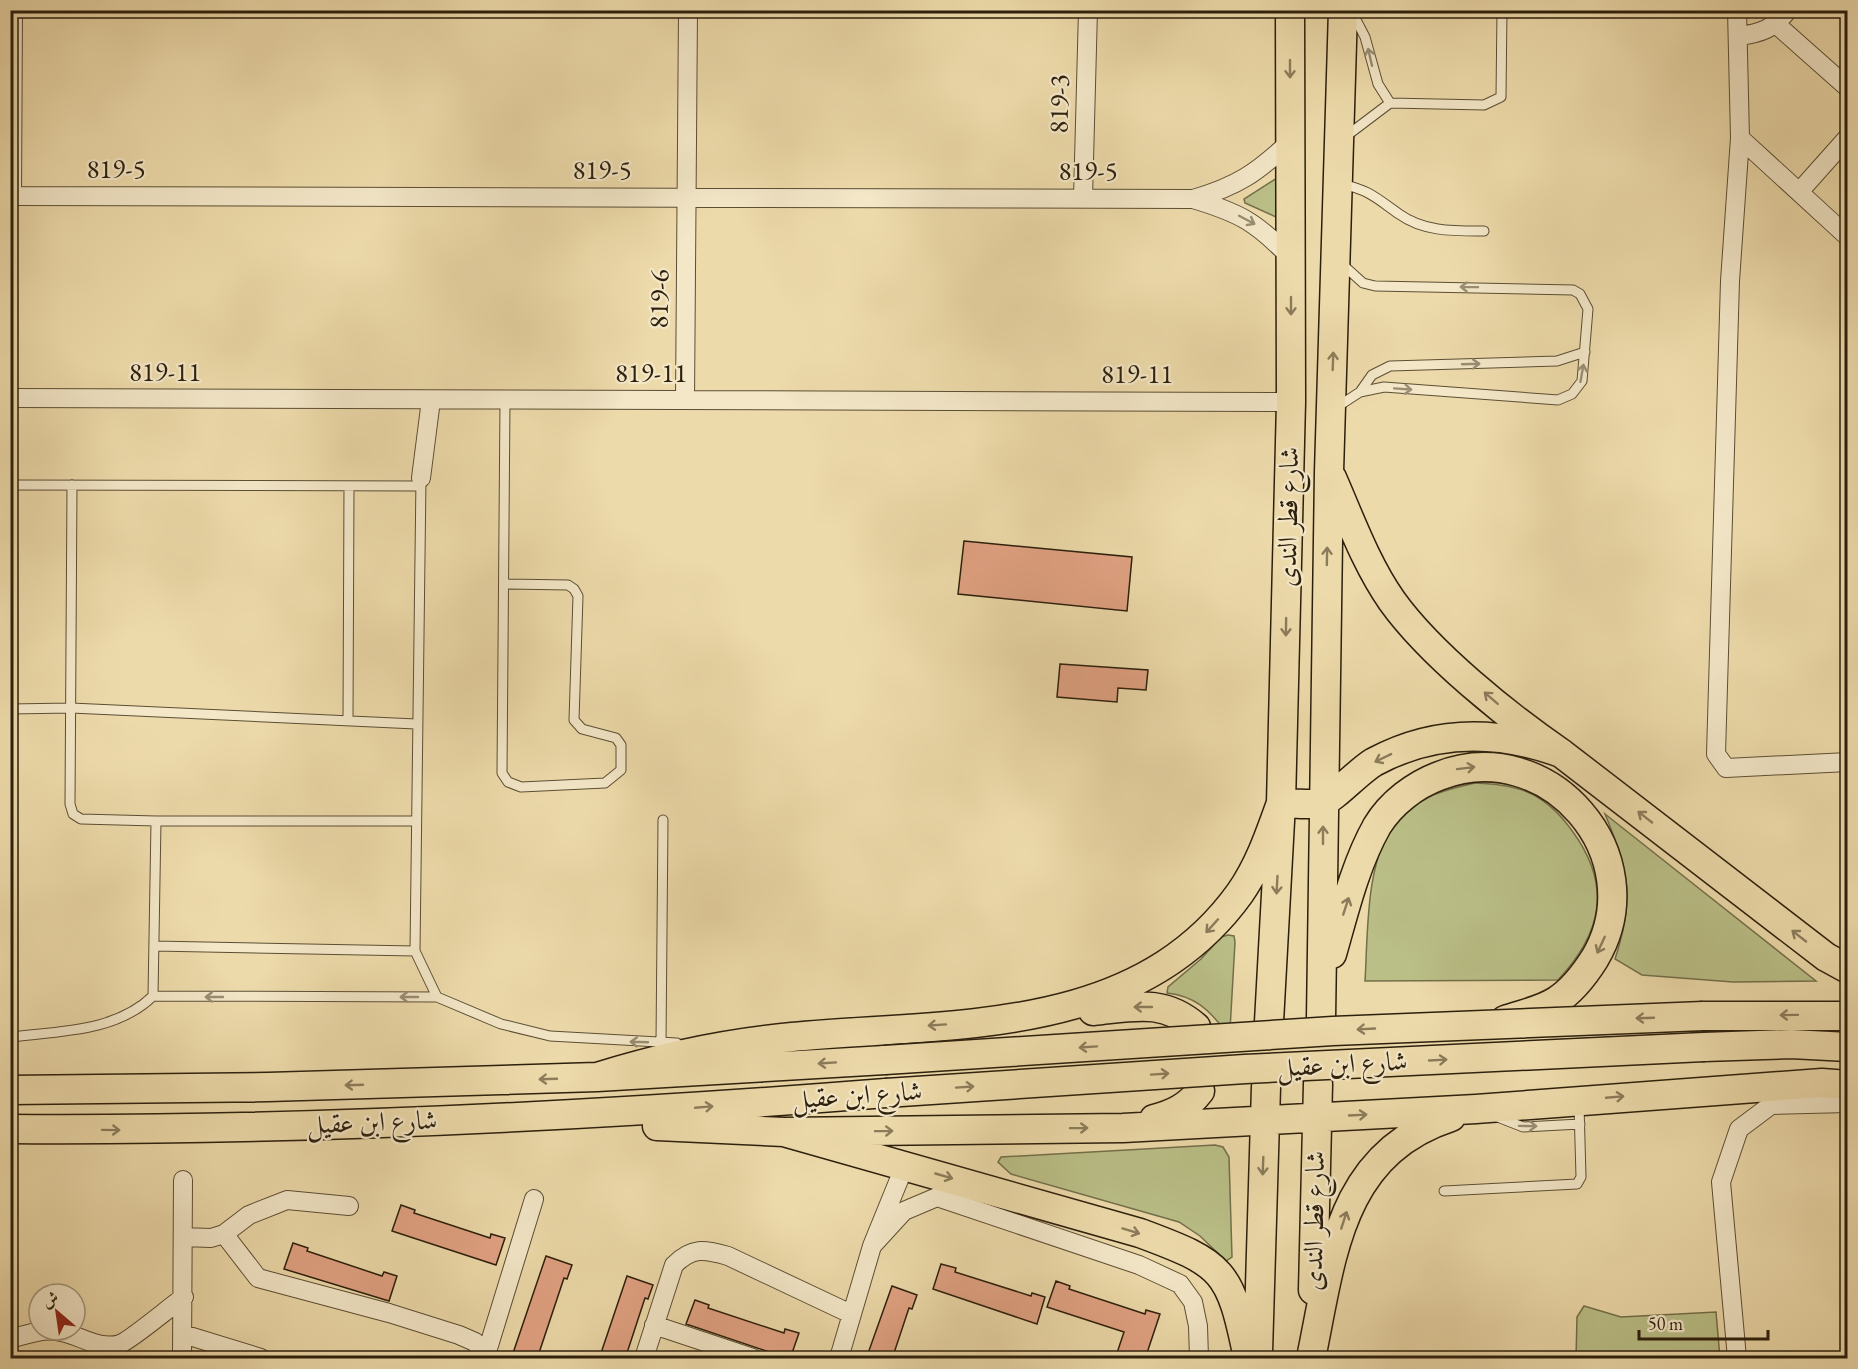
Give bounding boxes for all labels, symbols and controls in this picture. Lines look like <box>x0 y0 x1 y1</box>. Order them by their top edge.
one-way arrow <box>1364 48 1376 67</box>
one-way arrow <box>1284 58 1296 78</box>
street label: 819-3 <box>1040 74 1077 134</box>
street label: 819-5 <box>86 151 146 186</box>
street label: 819-5 <box>572 152 632 187</box>
street label: 819-5 <box>1058 153 1118 188</box>
one-way arrow <box>1237 215 1255 226</box>
street label: 819-6 <box>640 269 677 329</box>
one-way arrow <box>1459 281 1479 293</box>
one-way arrow <box>1285 295 1297 315</box>
one-way arrow <box>1327 352 1338 372</box>
street label: 819-11 <box>129 354 201 389</box>
street label: 819-11 <box>615 355 687 390</box>
street label: 819-11 <box>1101 356 1173 391</box>
one-way arrow <box>1460 358 1480 369</box>
one-way arrow <box>1577 364 1588 384</box>
one-way arrow <box>1392 384 1412 395</box>
street label: شارع قطر الندى <box>1269 447 1311 588</box>
one-way arrow <box>1321 546 1333 566</box>
one-way arrow <box>1280 616 1291 636</box>
one-way arrow <box>1483 691 1498 705</box>
one-way arrow <box>1375 753 1393 765</box>
one-way arrow <box>1456 763 1475 774</box>
one-way arrow <box>1637 811 1653 824</box>
one-way arrow <box>1317 825 1329 845</box>
one-way arrow <box>1271 874 1282 894</box>
one-way arrow <box>1341 897 1352 916</box>
one-way arrow <box>1205 918 1219 933</box>
one-way arrow <box>1791 930 1807 943</box>
one-way arrow <box>1595 935 1606 953</box>
one-way arrow <box>205 991 225 1003</box>
one-way arrow <box>400 991 420 1003</box>
one-way arrow <box>1134 1001 1154 1012</box>
one-way arrow <box>1780 1009 1800 1020</box>
one-way arrow <box>1635 1012 1655 1024</box>
one-way arrow <box>928 1020 948 1031</box>
one-way arrow <box>1357 1024 1377 1035</box>
one-way arrow <box>630 1037 650 1048</box>
one-way arrow <box>1078 1041 1098 1052</box>
street label: شارع ابن عقيل <box>1276 1043 1408 1089</box>
one-way arrow <box>1428 1054 1448 1065</box>
one-way arrow <box>818 1058 837 1069</box>
one-way arrow <box>1149 1069 1169 1080</box>
street label: شارع ابن عقيل <box>791 1072 924 1122</box>
one-way arrow <box>539 1073 559 1084</box>
one-way arrow <box>344 1079 364 1090</box>
one-way arrow <box>955 1082 975 1093</box>
one-way arrow <box>1605 1091 1625 1102</box>
one-way arrow <box>694 1101 714 1112</box>
street label: شارع ابن عقيل <box>306 1102 438 1146</box>
one-way arrow <box>1348 1110 1368 1121</box>
one-way arrow <box>1517 1120 1537 1132</box>
one-way arrow <box>1069 1122 1089 1134</box>
one-way arrow <box>100 1124 120 1135</box>
one-way arrow <box>874 1125 894 1136</box>
street label: شارع قطر الندى <box>1295 1151 1337 1292</box>
one-way arrow <box>1257 1156 1269 1176</box>
one-way arrow <box>934 1171 953 1182</box>
one-way arrow <box>1340 1211 1351 1230</box>
one-way arrow <box>1121 1226 1140 1237</box>
north arrow <box>27 1282 87 1342</box>
text: ش <box>38 1286 62 1312</box>
scale bar <box>1639 1303 1768 1341</box>
text: 50 m <box>1648 1312 1683 1335</box>

